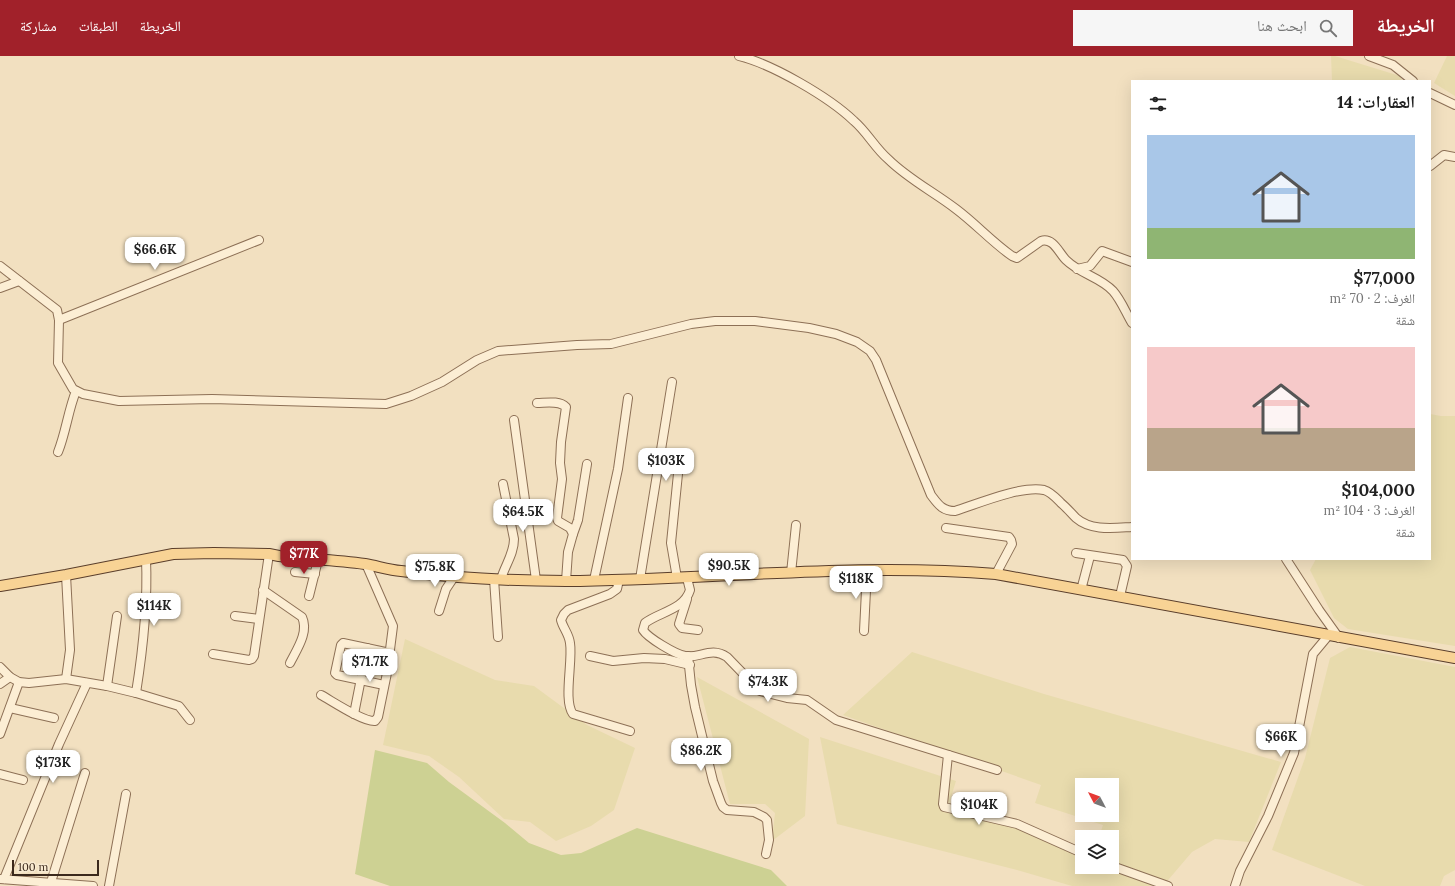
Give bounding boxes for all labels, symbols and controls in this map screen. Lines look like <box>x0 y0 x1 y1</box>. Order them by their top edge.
search box <box>1073 10 1353 46</box>
text: الخريطة <box>1377 13 1435 37</box>
text: ابحث هنا <box>1257 16 1307 35</box>
text: مشاركة <box>20 17 57 35</box>
text: الطبقات <box>79 17 118 35</box>
text: الخريطة <box>140 17 181 35</box>
icon: search <box>1317 17 1339 39</box>
text: العقارات: 14 <box>1337 91 1415 113</box>
icon: filters <box>1147 93 1169 115</box>
icon: home <box>1245 161 1317 233</box>
pin: $66.6K <box>122 237 188 271</box>
text: $66.6K <box>134 241 176 258</box>
text: $77,000 <box>1353 267 1415 289</box>
text: الغرف: 2 · 70 m² <box>1330 290 1415 307</box>
text: شقة <box>1396 312 1415 329</box>
icon: home <box>1245 373 1317 445</box>
pin: $103K <box>638 448 694 482</box>
text: $103K <box>647 452 685 469</box>
text: $104,000 <box>1342 479 1415 501</box>
pin: $64.5K <box>490 499 556 533</box>
text: الغرف: 3 · 104 m² <box>1324 502 1415 519</box>
text: $64.5K <box>502 503 544 520</box>
text: شقة <box>1396 524 1415 541</box>
pin: $77K <box>280 541 328 575</box>
text: $77K <box>289 545 319 562</box>
pin: $90.5K <box>696 553 762 587</box>
pin: $75.8K <box>402 554 468 588</box>
text: $90.5K <box>708 557 750 574</box>
text: $75.8K <box>415 558 455 575</box>
pin: $118K <box>828 566 884 600</box>
text: $118K <box>839 570 873 587</box>
pin: $114K <box>126 593 182 627</box>
text: $114K <box>137 597 171 614</box>
pin: $71.7K <box>337 649 403 683</box>
text: $71.7K <box>351 653 389 670</box>
pin: $74.3K <box>735 669 801 703</box>
text: $74.3K <box>748 673 788 690</box>
pin: $66K <box>1257 724 1305 758</box>
text: $66K <box>1265 728 1297 745</box>
pin: $86.2K <box>668 738 734 772</box>
text: $86.2K <box>680 742 722 759</box>
pin: $173K <box>25 750 81 784</box>
text: $173K <box>35 754 71 771</box>
north arrow <box>1075 778 1119 822</box>
map controls <box>1075 778 1119 874</box>
pin: $104K <box>951 792 1007 826</box>
text: $104K <box>960 796 998 813</box>
button: layers <box>1075 830 1119 874</box>
scale bar <box>12 858 99 877</box>
text: 100 m <box>18 860 48 874</box>

